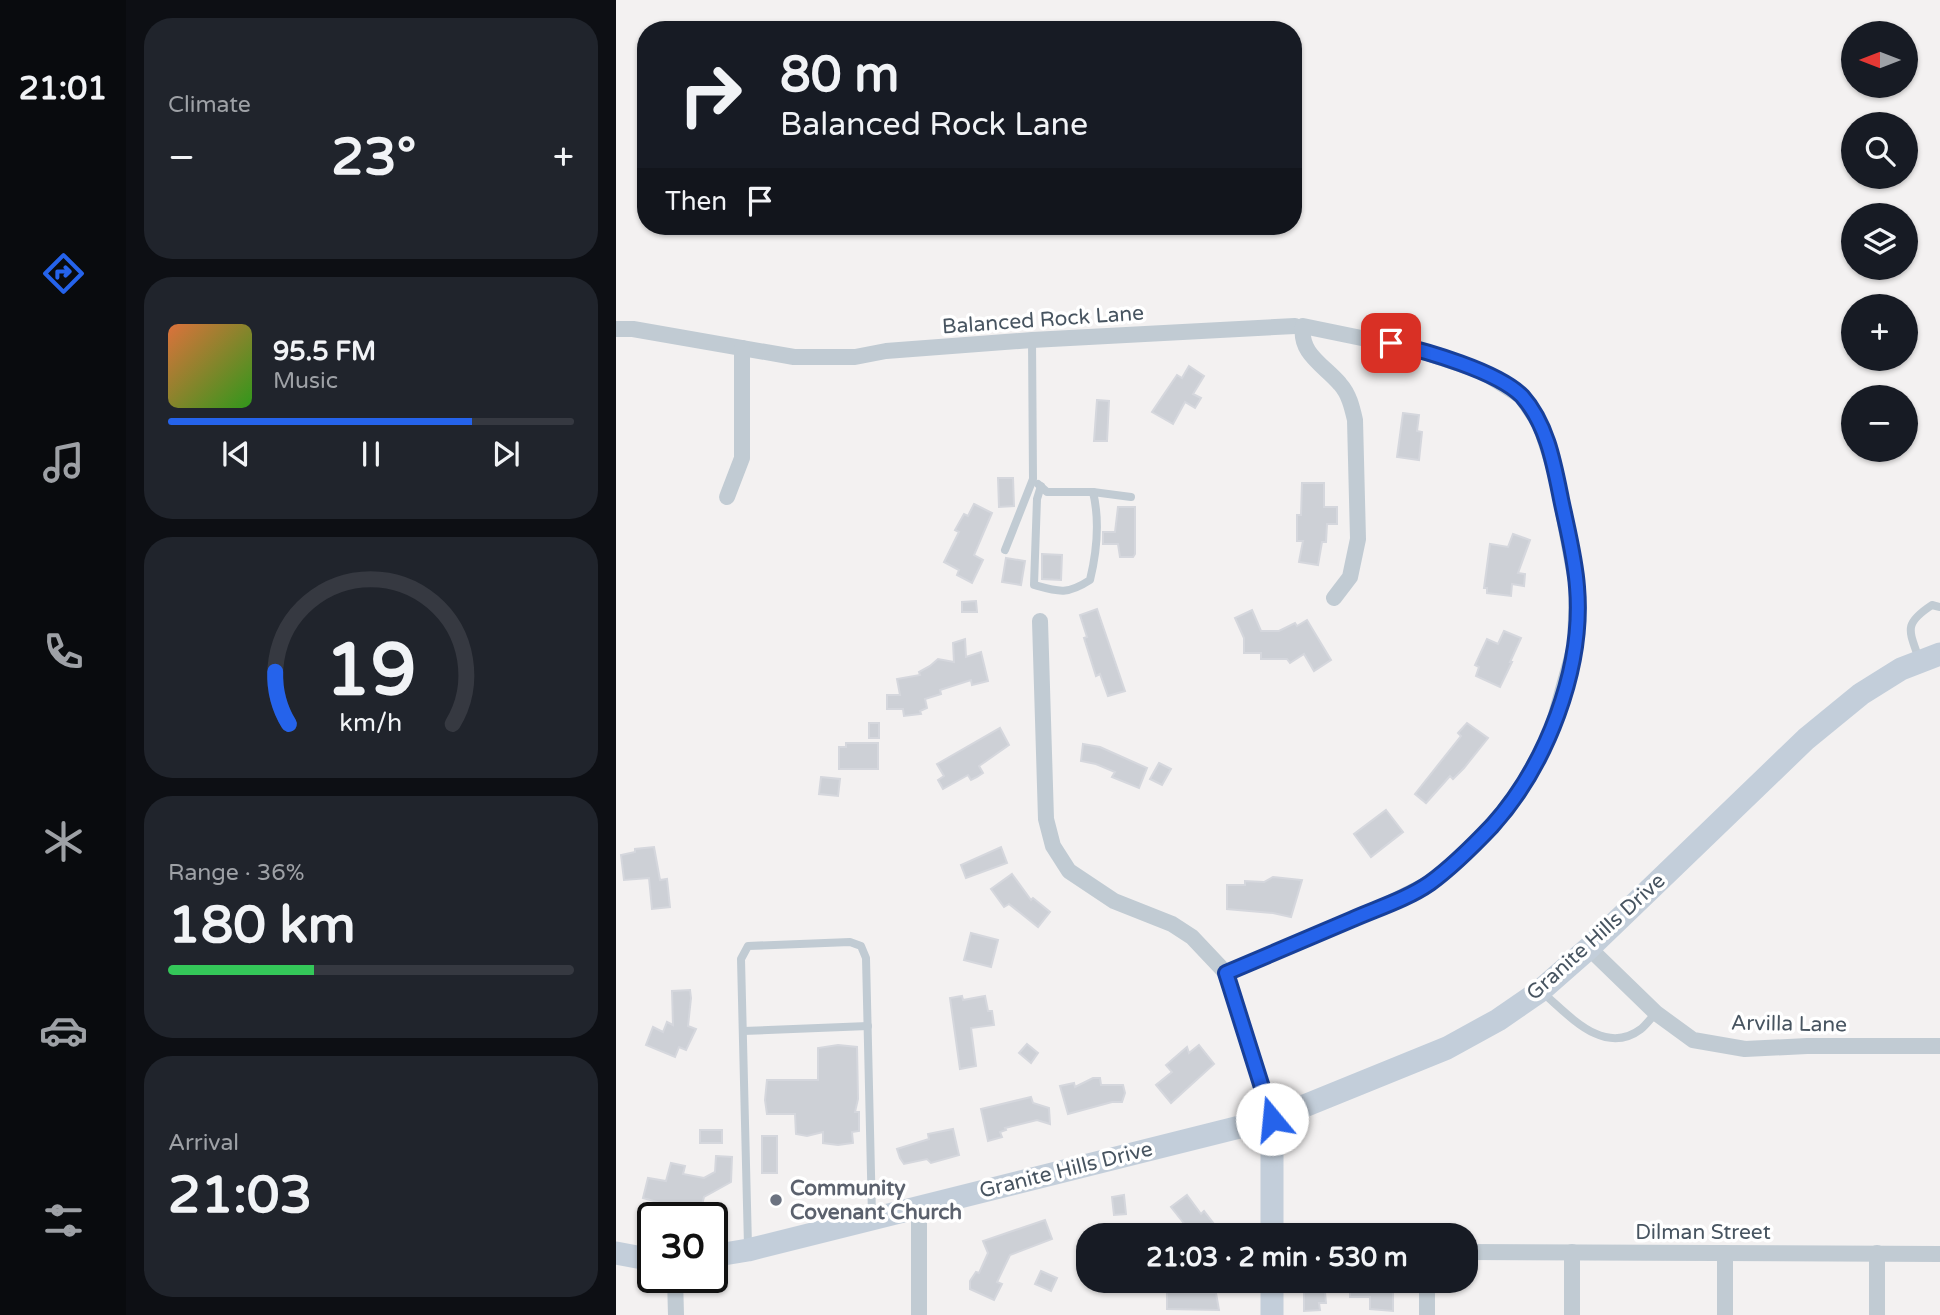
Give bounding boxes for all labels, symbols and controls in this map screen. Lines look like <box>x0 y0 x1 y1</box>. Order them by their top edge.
north arrow <box>1841 21 1918 98</box>
map controls <box>1841 21 1918 462</box>
text: 80 m <box>780 46 899 105</box>
icon: right <box>665 49 756 140</box>
text: 21:01 <box>19 70 107 108</box>
text: Climate <box>168 91 251 119</box>
text: Balanced Rock Lane <box>780 106 1088 144</box>
button: search <box>1841 112 1918 189</box>
text: 23° <box>331 126 416 189</box>
text: − <box>168 135 195 181</box>
text: + <box>553 135 574 181</box>
icon: arrive <box>741 182 779 220</box>
text: Then <box>665 186 727 217</box>
button: layers <box>1841 203 1918 280</box>
icon: directions <box>39 249 88 298</box>
button: + <box>1841 294 1918 371</box>
street label: Balanced Rock Lane <box>941 300 1145 340</box>
pin <box>1361 313 1421 373</box>
icon: arrive <box>1372 324 1410 362</box>
text: 95.5 FM <box>273 336 376 367</box>
text: Music <box>273 367 338 395</box>
button: − <box>1841 385 1918 462</box>
icon: previous <box>217 435 255 473</box>
icon: pause <box>352 435 390 473</box>
icon: next <box>487 435 525 473</box>
icon: music <box>39 438 88 487</box>
icon: phone <box>39 627 88 676</box>
text: 19 <box>325 627 417 715</box>
text: km/h <box>340 707 402 737</box>
icon: climate <box>39 817 88 866</box>
text: Range · 36% <box>168 859 304 887</box>
street label: Granite Hills Drive <box>1522 868 1670 1006</box>
text: 180 km <box>168 894 356 957</box>
icon: car <box>39 1006 88 1055</box>
street label: Arvilla Lane <box>1731 1010 1847 1038</box>
position arrow <box>1235 1082 1309 1156</box>
text: Arrival <box>168 1129 239 1157</box>
street label: Granite Hills Drive <box>977 1136 1155 1204</box>
text: 21:03 <box>168 1164 312 1227</box>
place label: Community Covenant Church <box>790 1176 962 1225</box>
marker: Community Covenant Church <box>768 1192 784 1208</box>
icon: filters <box>39 1196 88 1245</box>
speed limit sign: 30 <box>637 1202 728 1293</box>
street label: Dilman Street <box>1635 1220 1771 1245</box>
text: 21:03 · 2 min · 530 m <box>1146 1242 1408 1273</box>

